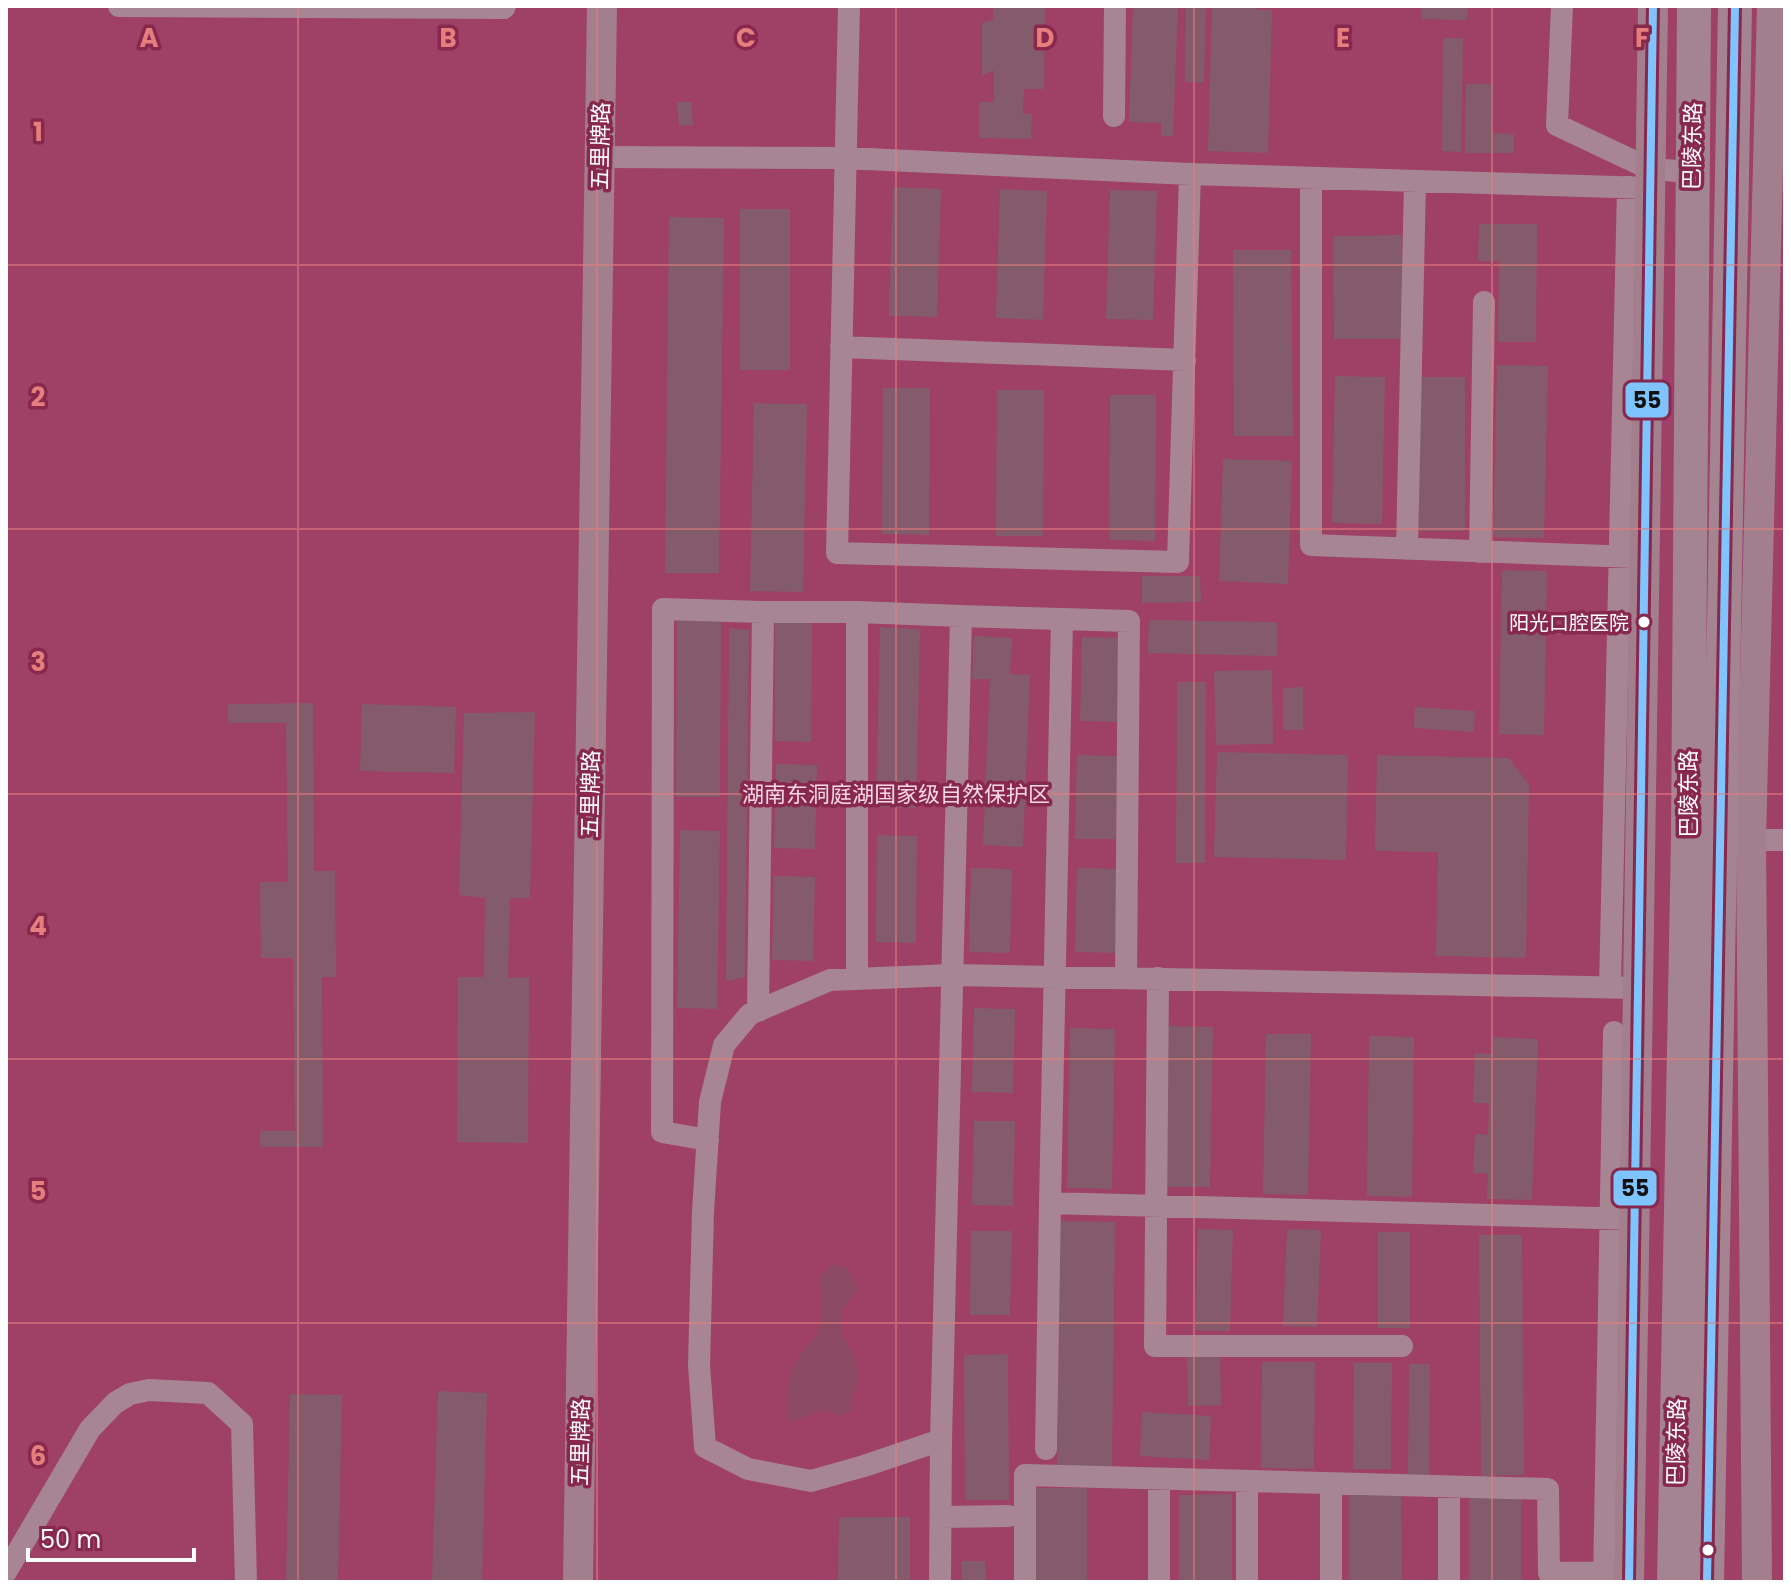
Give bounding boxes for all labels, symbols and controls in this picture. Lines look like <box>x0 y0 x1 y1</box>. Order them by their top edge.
text: A <box>139 20 159 56</box>
text: B <box>439 20 457 56</box>
text: C <box>736 20 756 56</box>
text: D <box>1036 20 1055 56</box>
text: E <box>1336 20 1350 56</box>
text: F <box>1635 20 1649 56</box>
street label: 五里牌路 <box>584 102 617 190</box>
street label: 巴陵东路 <box>1676 102 1709 190</box>
text: 1 <box>33 114 43 150</box>
text: 2 <box>31 379 46 415</box>
line badge: 55 <box>1624 381 1670 419</box>
text: 55 <box>1633 385 1661 416</box>
place label: 阳光口腔医院 <box>1509 609 1629 637</box>
marker: 阳光口腔医院 <box>1636 614 1652 630</box>
text: 3 <box>30 644 46 680</box>
street label: 五里牌路 <box>574 750 607 838</box>
street label: 巴陵东路 <box>1673 750 1704 838</box>
park label: 湖南东洞庭湖国家级自然保护区 <box>742 779 1050 810</box>
text: 4 <box>29 908 47 944</box>
line badge: 55 <box>1612 1169 1658 1207</box>
text: 5 <box>30 1173 46 1209</box>
text: 55 <box>1621 1173 1649 1204</box>
street label: 五里牌路 <box>564 1398 597 1486</box>
street label: 巴陵东路 <box>1660 1398 1693 1486</box>
text: 6 <box>30 1438 46 1474</box>
scale bar <box>28 1512 194 1562</box>
text: 50 m <box>40 1523 101 1556</box>
unlabelled marker <box>1700 1542 1716 1558</box>

